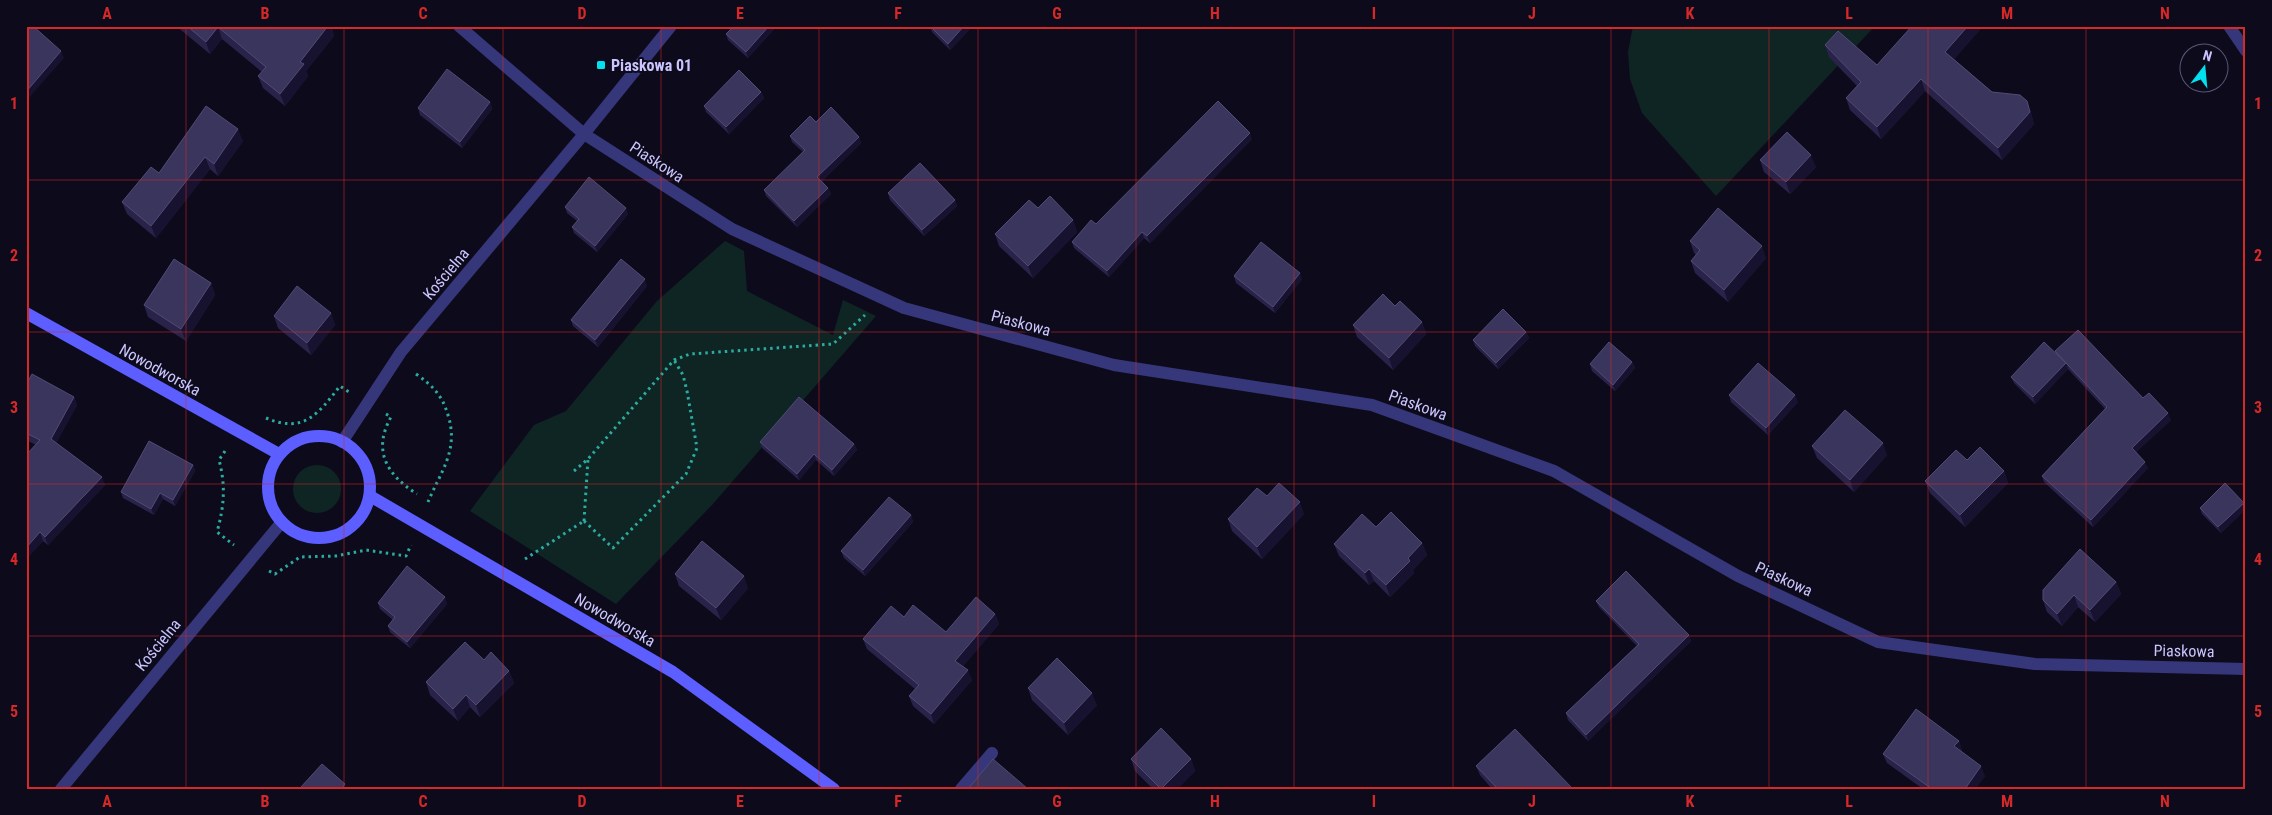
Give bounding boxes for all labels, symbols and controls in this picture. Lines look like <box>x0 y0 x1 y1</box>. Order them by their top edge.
text: A <box>102 4 112 23</box>
text: B <box>261 4 270 23</box>
text: C <box>418 4 428 23</box>
text: D <box>577 4 587 23</box>
text: E <box>736 4 744 23</box>
text: F <box>894 4 902 23</box>
text: G <box>1052 4 1062 23</box>
text: H <box>1210 4 1220 23</box>
text: I <box>1372 4 1376 23</box>
text: J <box>1528 4 1536 23</box>
text: K <box>1686 4 1695 23</box>
text: L <box>1845 4 1853 23</box>
text: M <box>2001 4 2013 23</box>
text: N <box>2160 4 2170 23</box>
north arrow <box>2180 42 2230 92</box>
text: N <box>2201 47 2214 64</box>
place label: Piaskowa 01 <box>611 56 692 75</box>
marker: Piaskowa 01 <box>595 59 607 71</box>
text: 1 <box>10 94 18 113</box>
text: 1 <box>2254 94 2262 113</box>
street label: Piaskowa <box>626 137 688 187</box>
street label: Kościelna <box>419 244 473 304</box>
text: 2 <box>10 246 18 265</box>
text: 2 <box>2254 246 2262 265</box>
street label: Piaskowa <box>989 306 1053 340</box>
street label: Nowodworska <box>116 340 204 400</box>
street label: Piaskowa <box>1386 386 1450 424</box>
text: 3 <box>10 398 18 417</box>
text: 3 <box>2254 398 2262 417</box>
text: 4 <box>10 550 18 569</box>
text: 4 <box>2254 550 2262 569</box>
street label: Piaskowa <box>1752 558 1816 600</box>
street label: Nowodworska <box>571 589 659 651</box>
street label: Kościelna <box>131 615 185 675</box>
street label: Piaskowa <box>2153 641 2215 661</box>
text: 5 <box>10 702 18 721</box>
text: 5 <box>2254 702 2262 721</box>
text: A <box>102 792 112 811</box>
text: B <box>261 792 270 811</box>
text: C <box>418 792 428 811</box>
text: D <box>577 792 587 811</box>
text: E <box>736 792 744 811</box>
text: F <box>894 792 902 811</box>
text: G <box>1052 792 1062 811</box>
text: H <box>1210 792 1220 811</box>
text: I <box>1372 792 1376 811</box>
text: J <box>1528 792 1536 811</box>
text: K <box>1686 792 1695 811</box>
text: L <box>1845 792 1853 811</box>
text: M <box>2001 792 2013 811</box>
text: N <box>2160 792 2170 811</box>

